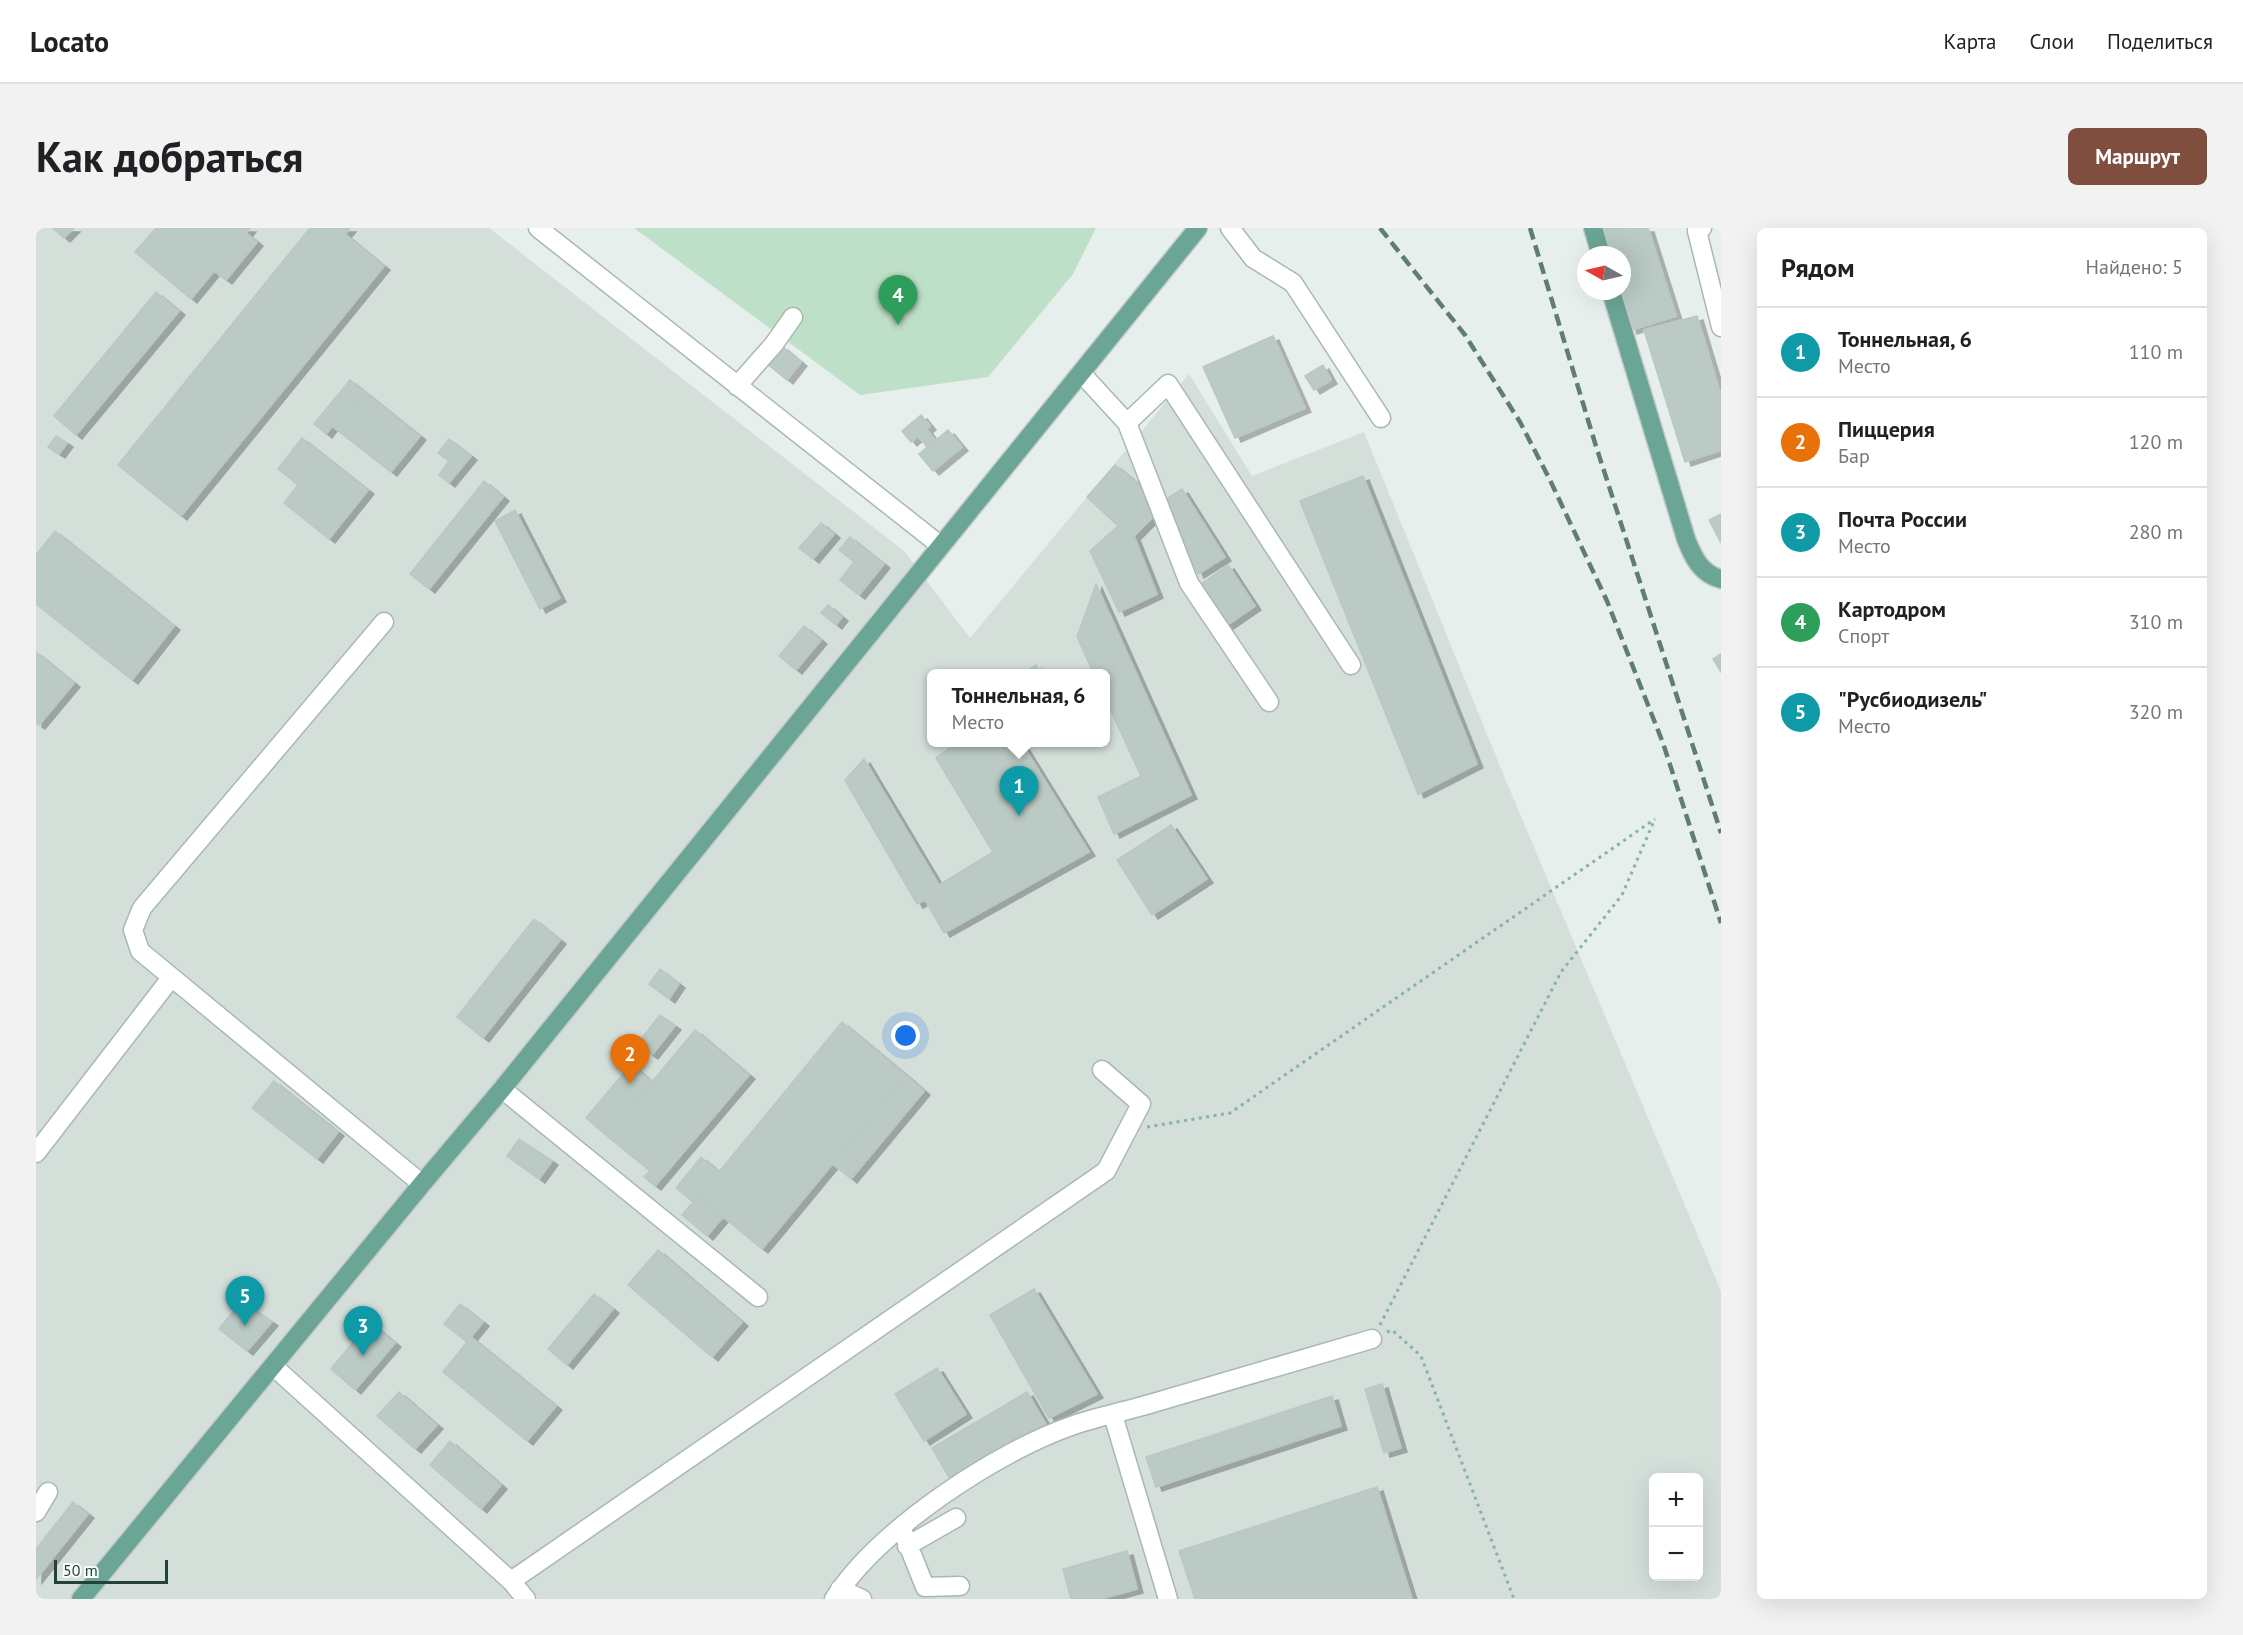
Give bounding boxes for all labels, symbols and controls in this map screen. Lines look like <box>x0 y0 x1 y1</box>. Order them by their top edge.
text: Locato <box>30 23 109 60</box>
text: Карта <box>1943 28 1996 55</box>
text: Слои <box>2029 28 2074 55</box>
text: Поделиться <box>2107 28 2213 55</box>
button: Маршрут <box>2068 128 2207 185</box>
text: Как добраться <box>36 129 303 184</box>
north arrow <box>1577 246 1631 300</box>
text: Рядом <box>1781 251 1855 284</box>
text: Найдено: 5 <box>2086 254 2183 280</box>
pin: 4 <box>878 276 918 325</box>
text: Тоннельная, 6 <box>1838 325 1972 353</box>
text: 1 <box>1795 339 1806 365</box>
text: 110 m <box>2129 339 2183 365</box>
text: Место <box>1838 353 1891 379</box>
text: Пиццерия <box>1838 415 1935 443</box>
text: 2 <box>1795 429 1806 455</box>
text: 120 m <box>2129 429 2183 455</box>
text: Бар <box>1838 443 1870 469</box>
text: Почта России <box>1838 505 1967 533</box>
text: 3 <box>1795 519 1806 545</box>
text: 280 m <box>2129 519 2183 545</box>
text: Место <box>1838 533 1891 559</box>
text: Картодром <box>1838 595 1946 623</box>
text: 4 <box>1795 609 1806 635</box>
text: 310 m <box>2129 609 2183 635</box>
text: Спорт <box>1838 623 1889 649</box>
popup <box>927 669 1110 747</box>
text: Тоннельная, 6 <box>951 681 1086 709</box>
text: "Русбиодизель" <box>1838 685 1987 713</box>
text: 5 <box>1795 699 1806 725</box>
text: 320 m <box>2129 699 2183 725</box>
text: Место <box>951 709 1004 735</box>
text: Место <box>1838 713 1891 739</box>
pin: 1 <box>1000 766 1038 816</box>
your location <box>891 1021 920 1050</box>
pin: 2 <box>610 1034 650 1084</box>
pin: 5 <box>226 1276 264 1326</box>
pin: 3 <box>344 1306 382 1356</box>
map controls <box>1649 1473 1703 1581</box>
button: + <box>1649 1473 1703 1527</box>
button: − <box>1649 1527 1703 1581</box>
scale bar <box>54 1557 168 1584</box>
text: 50 m <box>63 1560 98 1580</box>

